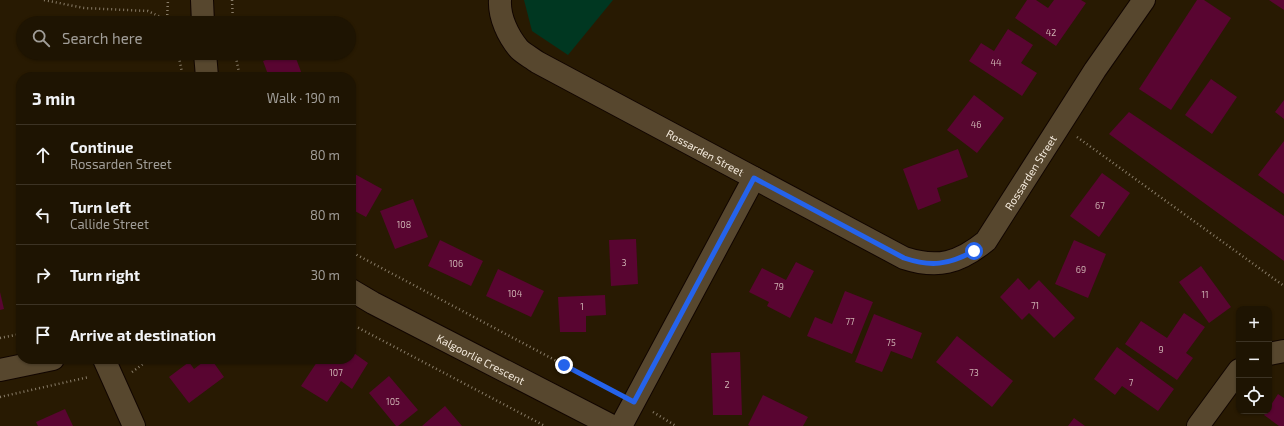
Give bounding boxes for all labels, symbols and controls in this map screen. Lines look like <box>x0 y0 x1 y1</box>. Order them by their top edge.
search box <box>16 16 356 60</box>
icon: search <box>30 27 52 49</box>
house number: 42 <box>1046 27 1056 38</box>
text: Search here <box>62 29 143 47</box>
house number: 44 <box>990 57 1002 68</box>
text: 3 min <box>32 88 75 108</box>
text: Walk · 190 m <box>267 90 340 106</box>
house number: 46 <box>971 119 981 130</box>
street label: Rossarden Street <box>664 126 747 178</box>
street label: Rossarden Street <box>1001 132 1059 212</box>
text: Continue <box>70 138 133 156</box>
icon: ahead <box>32 144 54 166</box>
text: 80 m <box>310 147 340 163</box>
text: Rossarden Street <box>70 156 172 172</box>
text: Turn left <box>70 198 131 216</box>
house number: 67 <box>1095 200 1105 211</box>
icon: left <box>32 204 54 226</box>
text: 80 m <box>310 207 340 223</box>
text: Callide Street <box>70 216 149 232</box>
house number: 108 <box>397 219 411 230</box>
route start <box>965 242 983 260</box>
house number: 3 <box>621 257 627 268</box>
house number: 106 <box>449 258 463 269</box>
icon: right <box>32 264 54 286</box>
house number: 69 <box>1076 264 1086 275</box>
text: Turn right <box>70 266 140 284</box>
text: 30 m <box>311 267 340 283</box>
house number: 79 <box>774 281 784 292</box>
house number: 104 <box>508 288 523 299</box>
house number: 11 <box>1201 289 1209 300</box>
house number: 71 <box>1031 300 1039 311</box>
house number: 1 <box>580 301 584 312</box>
map controls <box>1236 306 1272 414</box>
button: + <box>1236 306 1272 342</box>
house number: 77 <box>845 316 855 327</box>
icon: arrive <box>32 324 54 346</box>
text: Arrive at destination <box>70 326 216 344</box>
street label: Kalgoorlie Crescent <box>435 331 527 387</box>
house number: 75 <box>886 337 896 348</box>
button: − <box>1236 342 1272 378</box>
house number: 9 <box>1158 344 1164 355</box>
route end <box>555 356 573 374</box>
house number: 107 <box>329 367 343 378</box>
house number: 73 <box>969 367 979 378</box>
house number: 7 <box>1129 377 1134 388</box>
button: locate <box>1236 378 1272 414</box>
house number: 2 <box>724 379 730 390</box>
house number: 105 <box>386 396 400 407</box>

